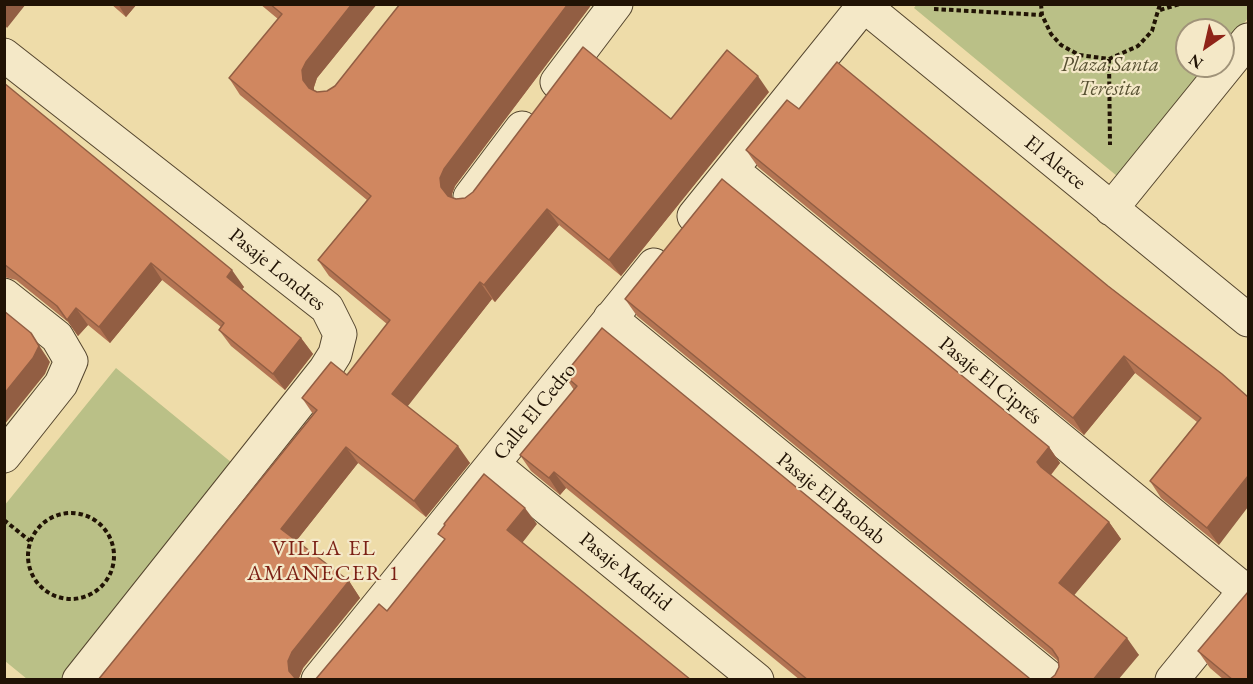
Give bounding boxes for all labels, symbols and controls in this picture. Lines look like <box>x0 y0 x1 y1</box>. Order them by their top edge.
north arrow <box>1175 18 1235 78</box>
text: N <box>1185 49 1207 74</box>
park label: Plaza Santa Teresita <box>1061 52 1159 102</box>
street label: El Alerce <box>1019 130 1091 196</box>
street label: Pasaje Londres <box>223 223 331 317</box>
street label: Pasaje El Ciprés <box>933 332 1047 430</box>
street label: Calle El Cedro <box>488 358 582 466</box>
street label: Pasaje El Baobab <box>771 447 891 551</box>
street label: Pasaje Madrid <box>574 527 676 617</box>
district label: VILLA EL AMANECER 1 <box>247 536 401 588</box>

